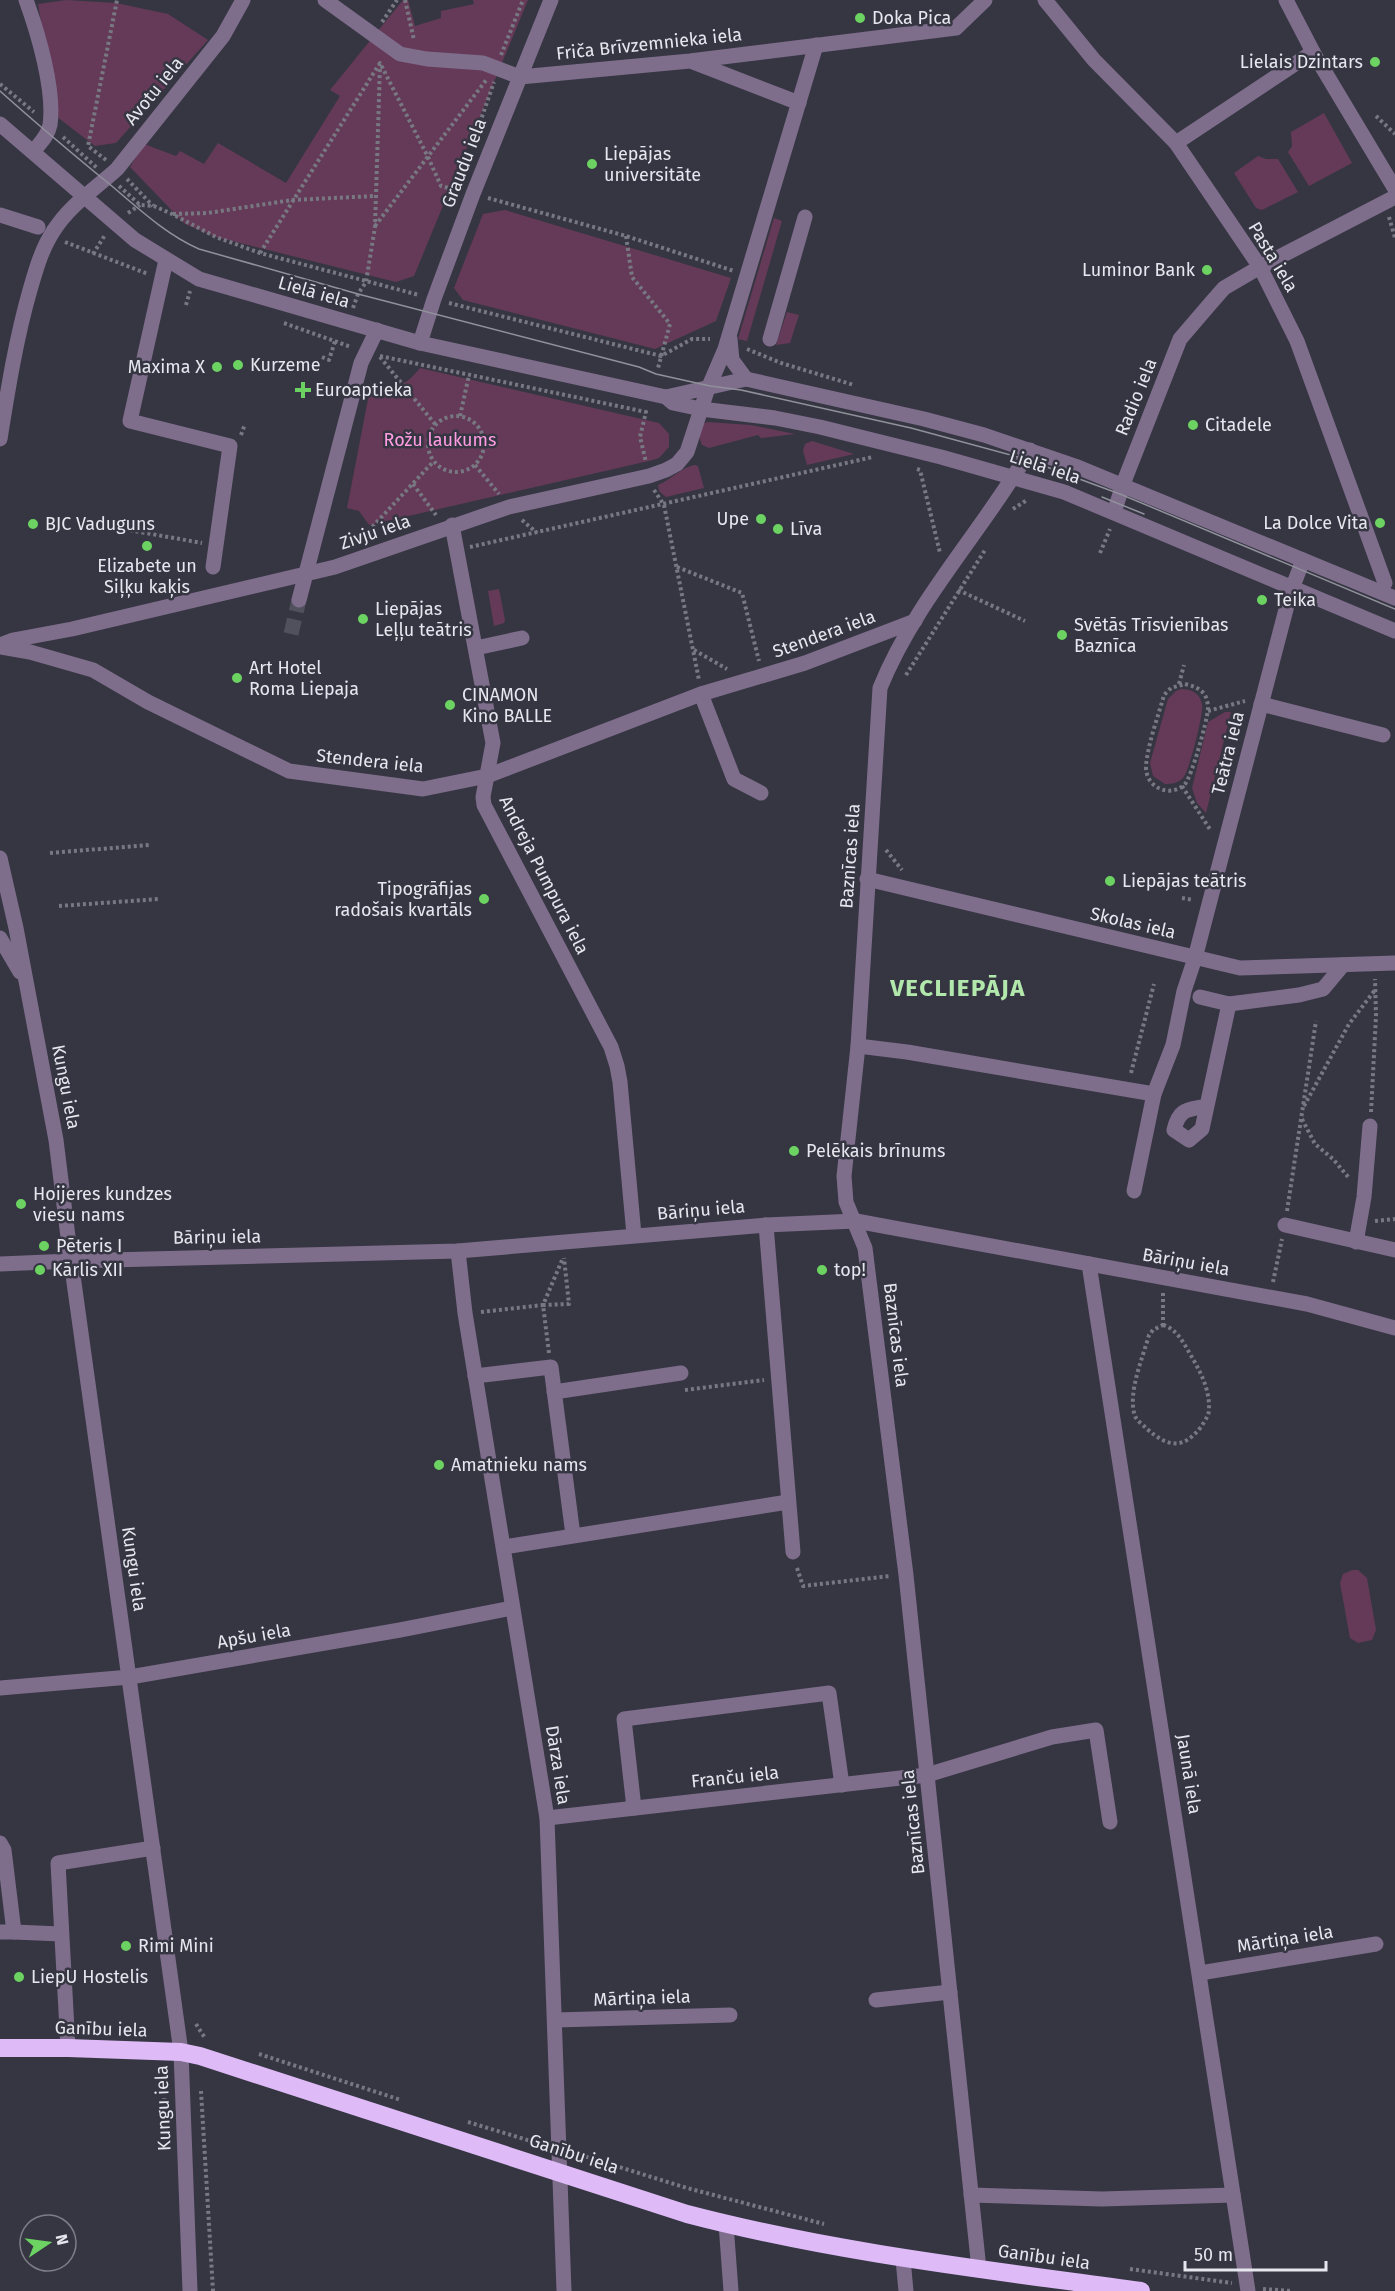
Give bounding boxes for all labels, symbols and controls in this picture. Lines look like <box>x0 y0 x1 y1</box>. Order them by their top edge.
place label: Doka Pica <box>872 7 951 29</box>
marker: Doka Pica <box>853 11 867 25</box>
street label: Friča Brīvzemnieka iela <box>555 23 743 65</box>
place label: Lielais Dzintars <box>1240 51 1363 73</box>
street label: Avotu iela <box>120 53 188 129</box>
marker: Lielais Dzintars <box>1368 55 1382 69</box>
street label: Graudu iela <box>437 115 491 211</box>
place label: Liepājas universitāte <box>604 143 701 186</box>
marker: Liepājas universitāte <box>585 157 599 171</box>
street label: Pasta iela <box>1243 218 1303 296</box>
place label: Luminor Bank <box>1082 259 1196 281</box>
marker: Luminor Bank <box>1200 263 1214 277</box>
street label: Lielā iela <box>276 271 352 313</box>
place label: Kurzeme <box>250 354 320 376</box>
street label: Radio iela <box>1111 355 1161 439</box>
place label: Maxima X <box>128 356 205 378</box>
marker: Kurzeme <box>231 358 245 372</box>
marker: Maxima X <box>210 360 224 374</box>
place label: Euroaptieka <box>315 379 412 401</box>
marker: Euroaptieka <box>296 383 310 397</box>
place label: Citadele <box>1205 414 1272 436</box>
marker: Citadele <box>1186 418 1200 432</box>
park label: Rožu laukums <box>384 429 496 451</box>
street label: Lielā iela <box>1007 445 1083 489</box>
place label: Upe <box>717 508 749 530</box>
street label: Zivju iela <box>337 510 413 554</box>
marker: Upe <box>754 512 768 526</box>
place label: La Dolce Vita <box>1263 512 1368 534</box>
place label: BJC Vaduguns <box>45 513 155 535</box>
marker: La Dolce Vita <box>1373 516 1387 530</box>
marker: BJC Vaduguns <box>26 517 40 531</box>
place label: Līva <box>790 518 822 540</box>
marker: Līva <box>771 522 785 536</box>
marker: Elizabete un Siļķu kaķis <box>140 539 154 553</box>
place label: Elizabete un Siļķu kaķis <box>97 555 197 599</box>
place label: Teika <box>1274 589 1316 611</box>
marker: Teika <box>1255 593 1269 607</box>
place label: Liepājas Leļļu teātris <box>375 598 472 642</box>
street label: Stendera iela <box>770 605 878 663</box>
marker: Liepājas Leļļu teātris <box>356 612 370 626</box>
place label: Svētās Trīsvienības Baznīca <box>1074 614 1228 657</box>
marker: Svētās Trīsvienības Baznīca <box>1055 628 1069 642</box>
place label: Art Hotel Roma Liepaja <box>249 657 359 700</box>
marker: Art Hotel Roma Liepaja <box>230 671 244 685</box>
place label: CINAMON Kino BALLE <box>462 684 552 727</box>
marker: CINAMON Kino BALLE <box>443 698 457 712</box>
street label: Teātra iela <box>1207 709 1249 797</box>
street label: Stendera iela <box>315 744 425 778</box>
street label: Andreja Pumpura iela <box>494 792 594 958</box>
street label: Baznīcas iela <box>835 803 865 909</box>
place label: Liepājas teātris <box>1122 870 1246 892</box>
marker: Liepājas teātris <box>1103 874 1117 888</box>
place label: Tipogrāfijas radošais kvartāls <box>334 878 472 921</box>
marker: Tipogrāfijas radošais kvartāls <box>477 892 491 906</box>
street label: Skolas iela <box>1088 902 1178 944</box>
district label: VECLIEPĀJA <box>889 974 1026 1002</box>
street label: Kungu iela <box>47 1043 85 1131</box>
place label: Pelēkais brīnums <box>806 1140 945 1162</box>
marker: Pelēkais brīnums <box>787 1144 801 1158</box>
place label: Hoijeres kundzes viesu nams <box>33 1183 172 1226</box>
street label: Bāriņu iela <box>656 1195 746 1226</box>
marker: Hoijeres kundzes viesu nams <box>14 1197 28 1211</box>
street label: Bāriņu iela <box>173 1225 261 1250</box>
place label: Pēteris I <box>56 1235 122 1257</box>
marker: Pēteris I <box>37 1239 51 1253</box>
street label: Bāriņu iela <box>1140 1243 1231 1281</box>
place label: Kārlis XII <box>52 1259 123 1281</box>
place label: top! <box>834 1259 866 1281</box>
marker: Kārlis XII <box>33 1263 47 1277</box>
marker: top! <box>815 1263 829 1277</box>
street label: Baznīcas iela <box>879 1281 913 1389</box>
place label: Amatnieku nams <box>451 1454 587 1476</box>
marker: Amatnieku nams <box>432 1458 446 1472</box>
street label: Kungu iela <box>117 1525 151 1613</box>
street label: Apšu iela <box>215 1619 293 1653</box>
street label: Dārza iela <box>541 1724 575 1806</box>
street label: Jaunā iela <box>1172 1732 1206 1816</box>
street label: Franču iela <box>690 1761 780 1793</box>
street label: Baznīcas iela <box>897 1768 929 1876</box>
street label: Mārtiņa iela <box>1235 1921 1335 1958</box>
place label: Rimi Mini <box>138 1935 214 1957</box>
marker: Rimi Mini <box>119 1939 133 1953</box>
place label: LiepU Hostelis <box>31 1966 148 1988</box>
marker: LiepU Hostelis <box>12 1970 26 1984</box>
street label: Mārtiņa iela <box>593 1985 691 2012</box>
street label: Ganību iela <box>54 2016 148 2042</box>
street label: Kungu iela <box>151 2065 175 2151</box>
street label: Ganību iela <box>526 2129 622 2179</box>
north arrow <box>18 2213 78 2273</box>
text: N <box>52 2232 73 2247</box>
scale bar <box>1185 2234 1326 2272</box>
street label: Ganību iela <box>997 2240 1091 2274</box>
text: 50 m <box>1194 2244 1233 2266</box>

